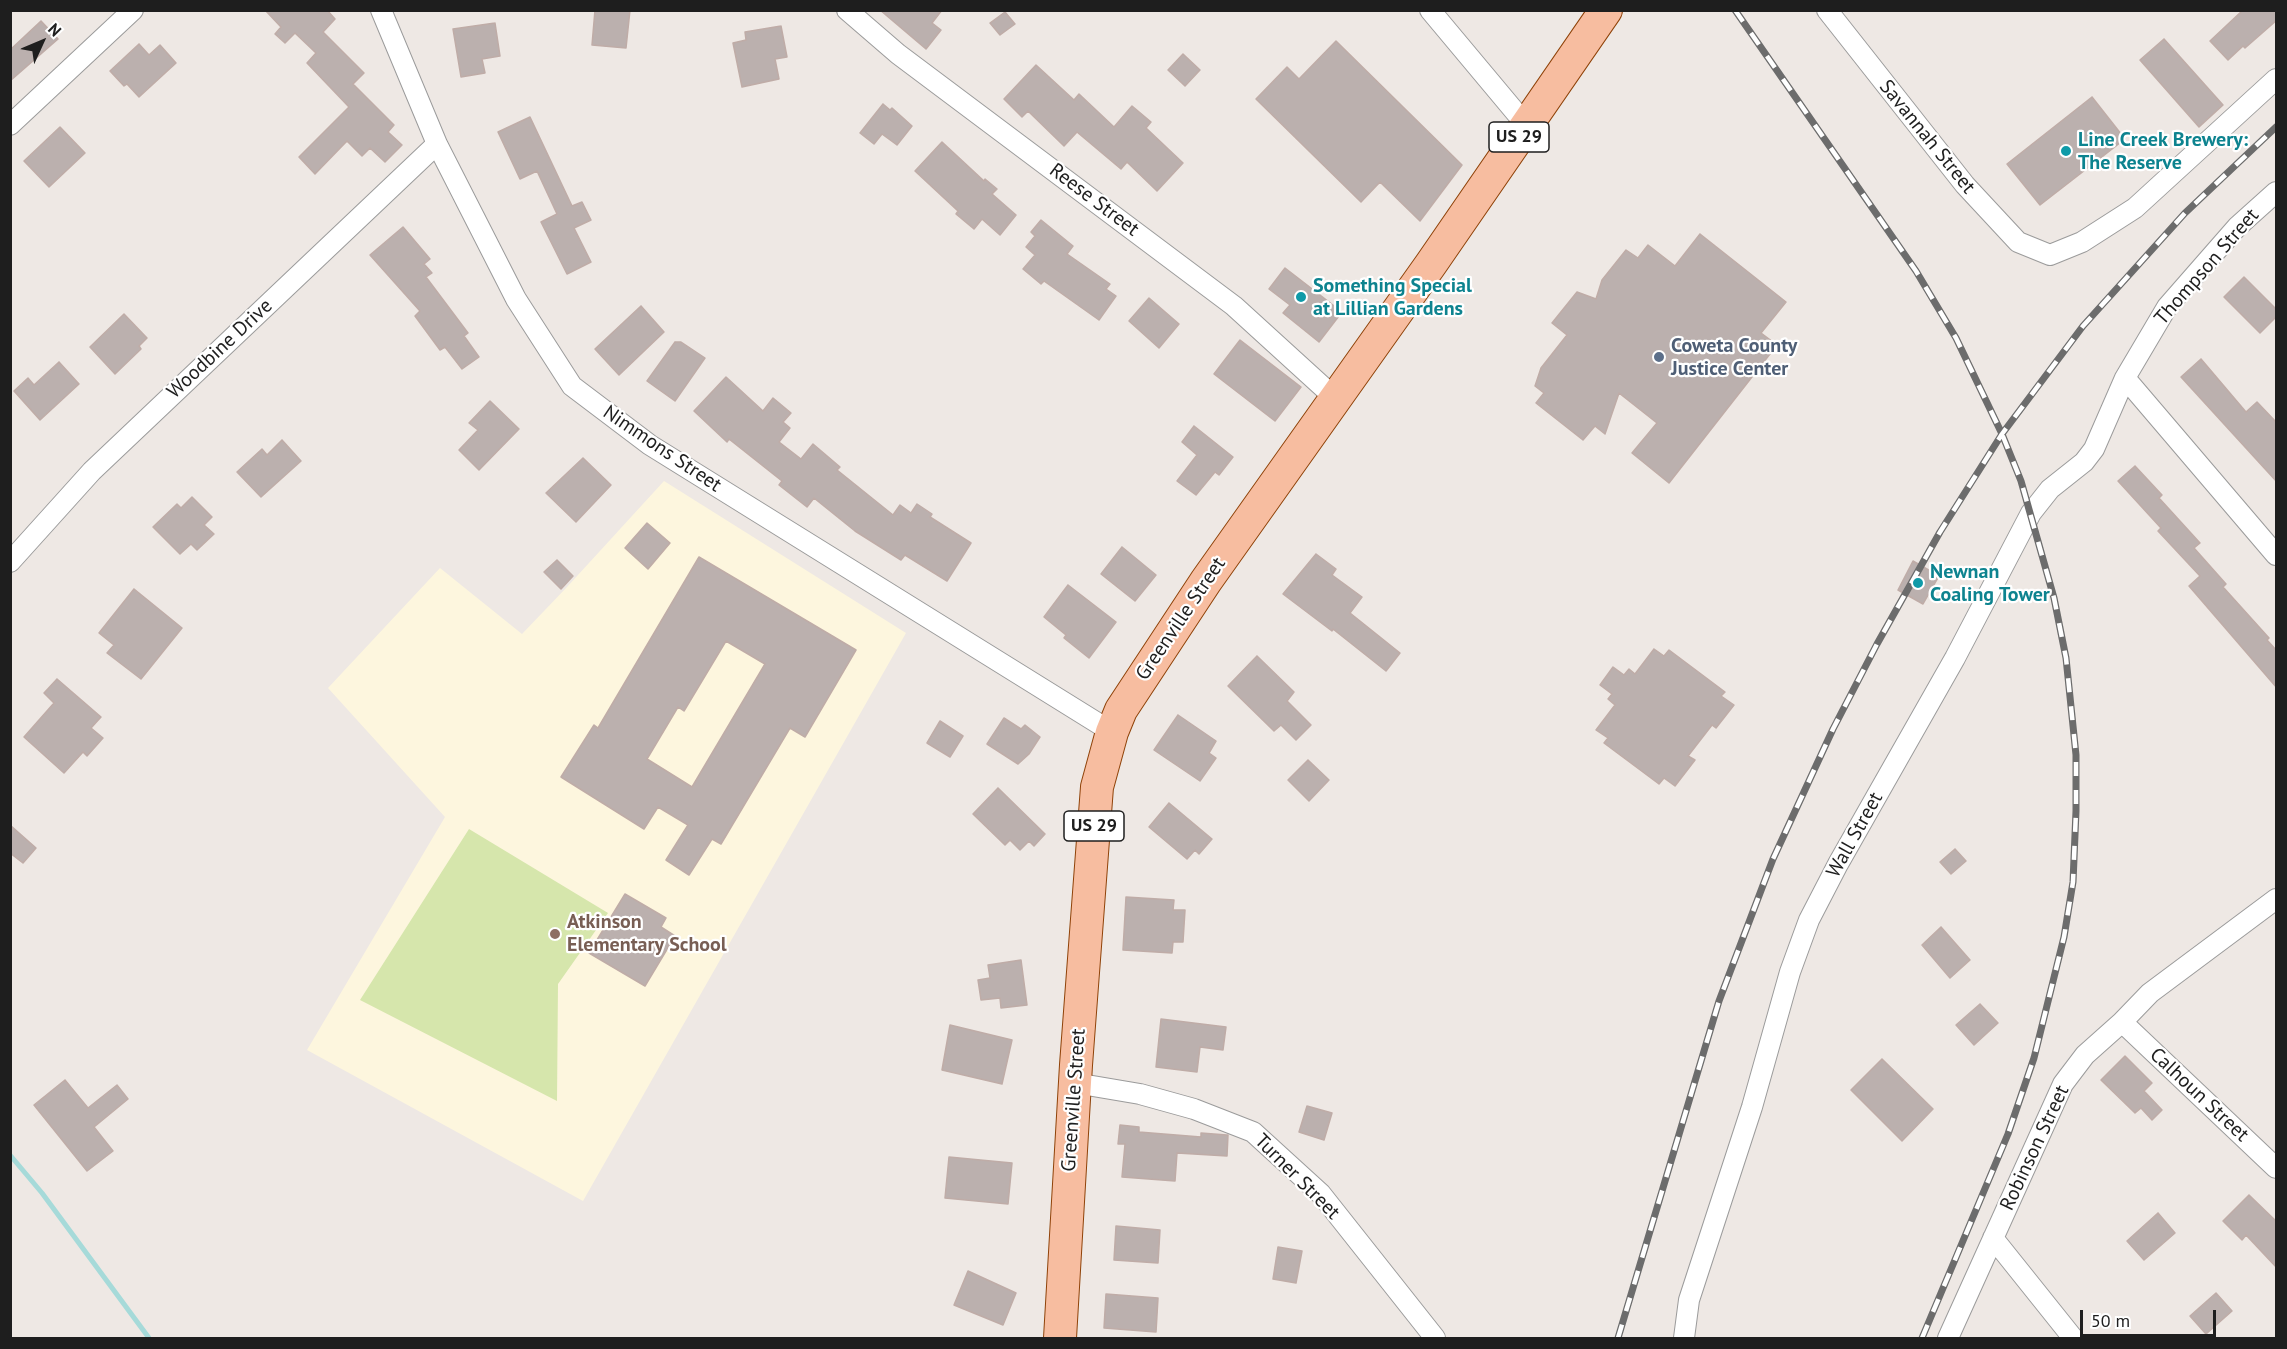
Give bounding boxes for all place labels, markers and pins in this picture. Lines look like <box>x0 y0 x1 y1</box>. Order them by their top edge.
place label: Line Creek Brewery: The Reserve <box>2078 128 2248 175</box>
marker: Line Creek Brewery: The Reserve <box>2059 144 2073 158</box>
place label: Something Special at Lillian Gardens <box>1313 274 1472 321</box>
marker: Something Special at Lillian Gardens <box>1294 290 1308 304</box>
place label: Coweta County Justice Center <box>1671 334 1797 381</box>
marker: Coweta County Justice Center <box>1652 350 1666 364</box>
place label: Newnan Coaling Tower <box>1930 560 2050 607</box>
marker: Newnan Coaling Tower <box>1911 576 1925 590</box>
place label: Atkinson Elementary School <box>567 910 727 957</box>
marker: Atkinson Elementary School <box>548 927 562 941</box>

